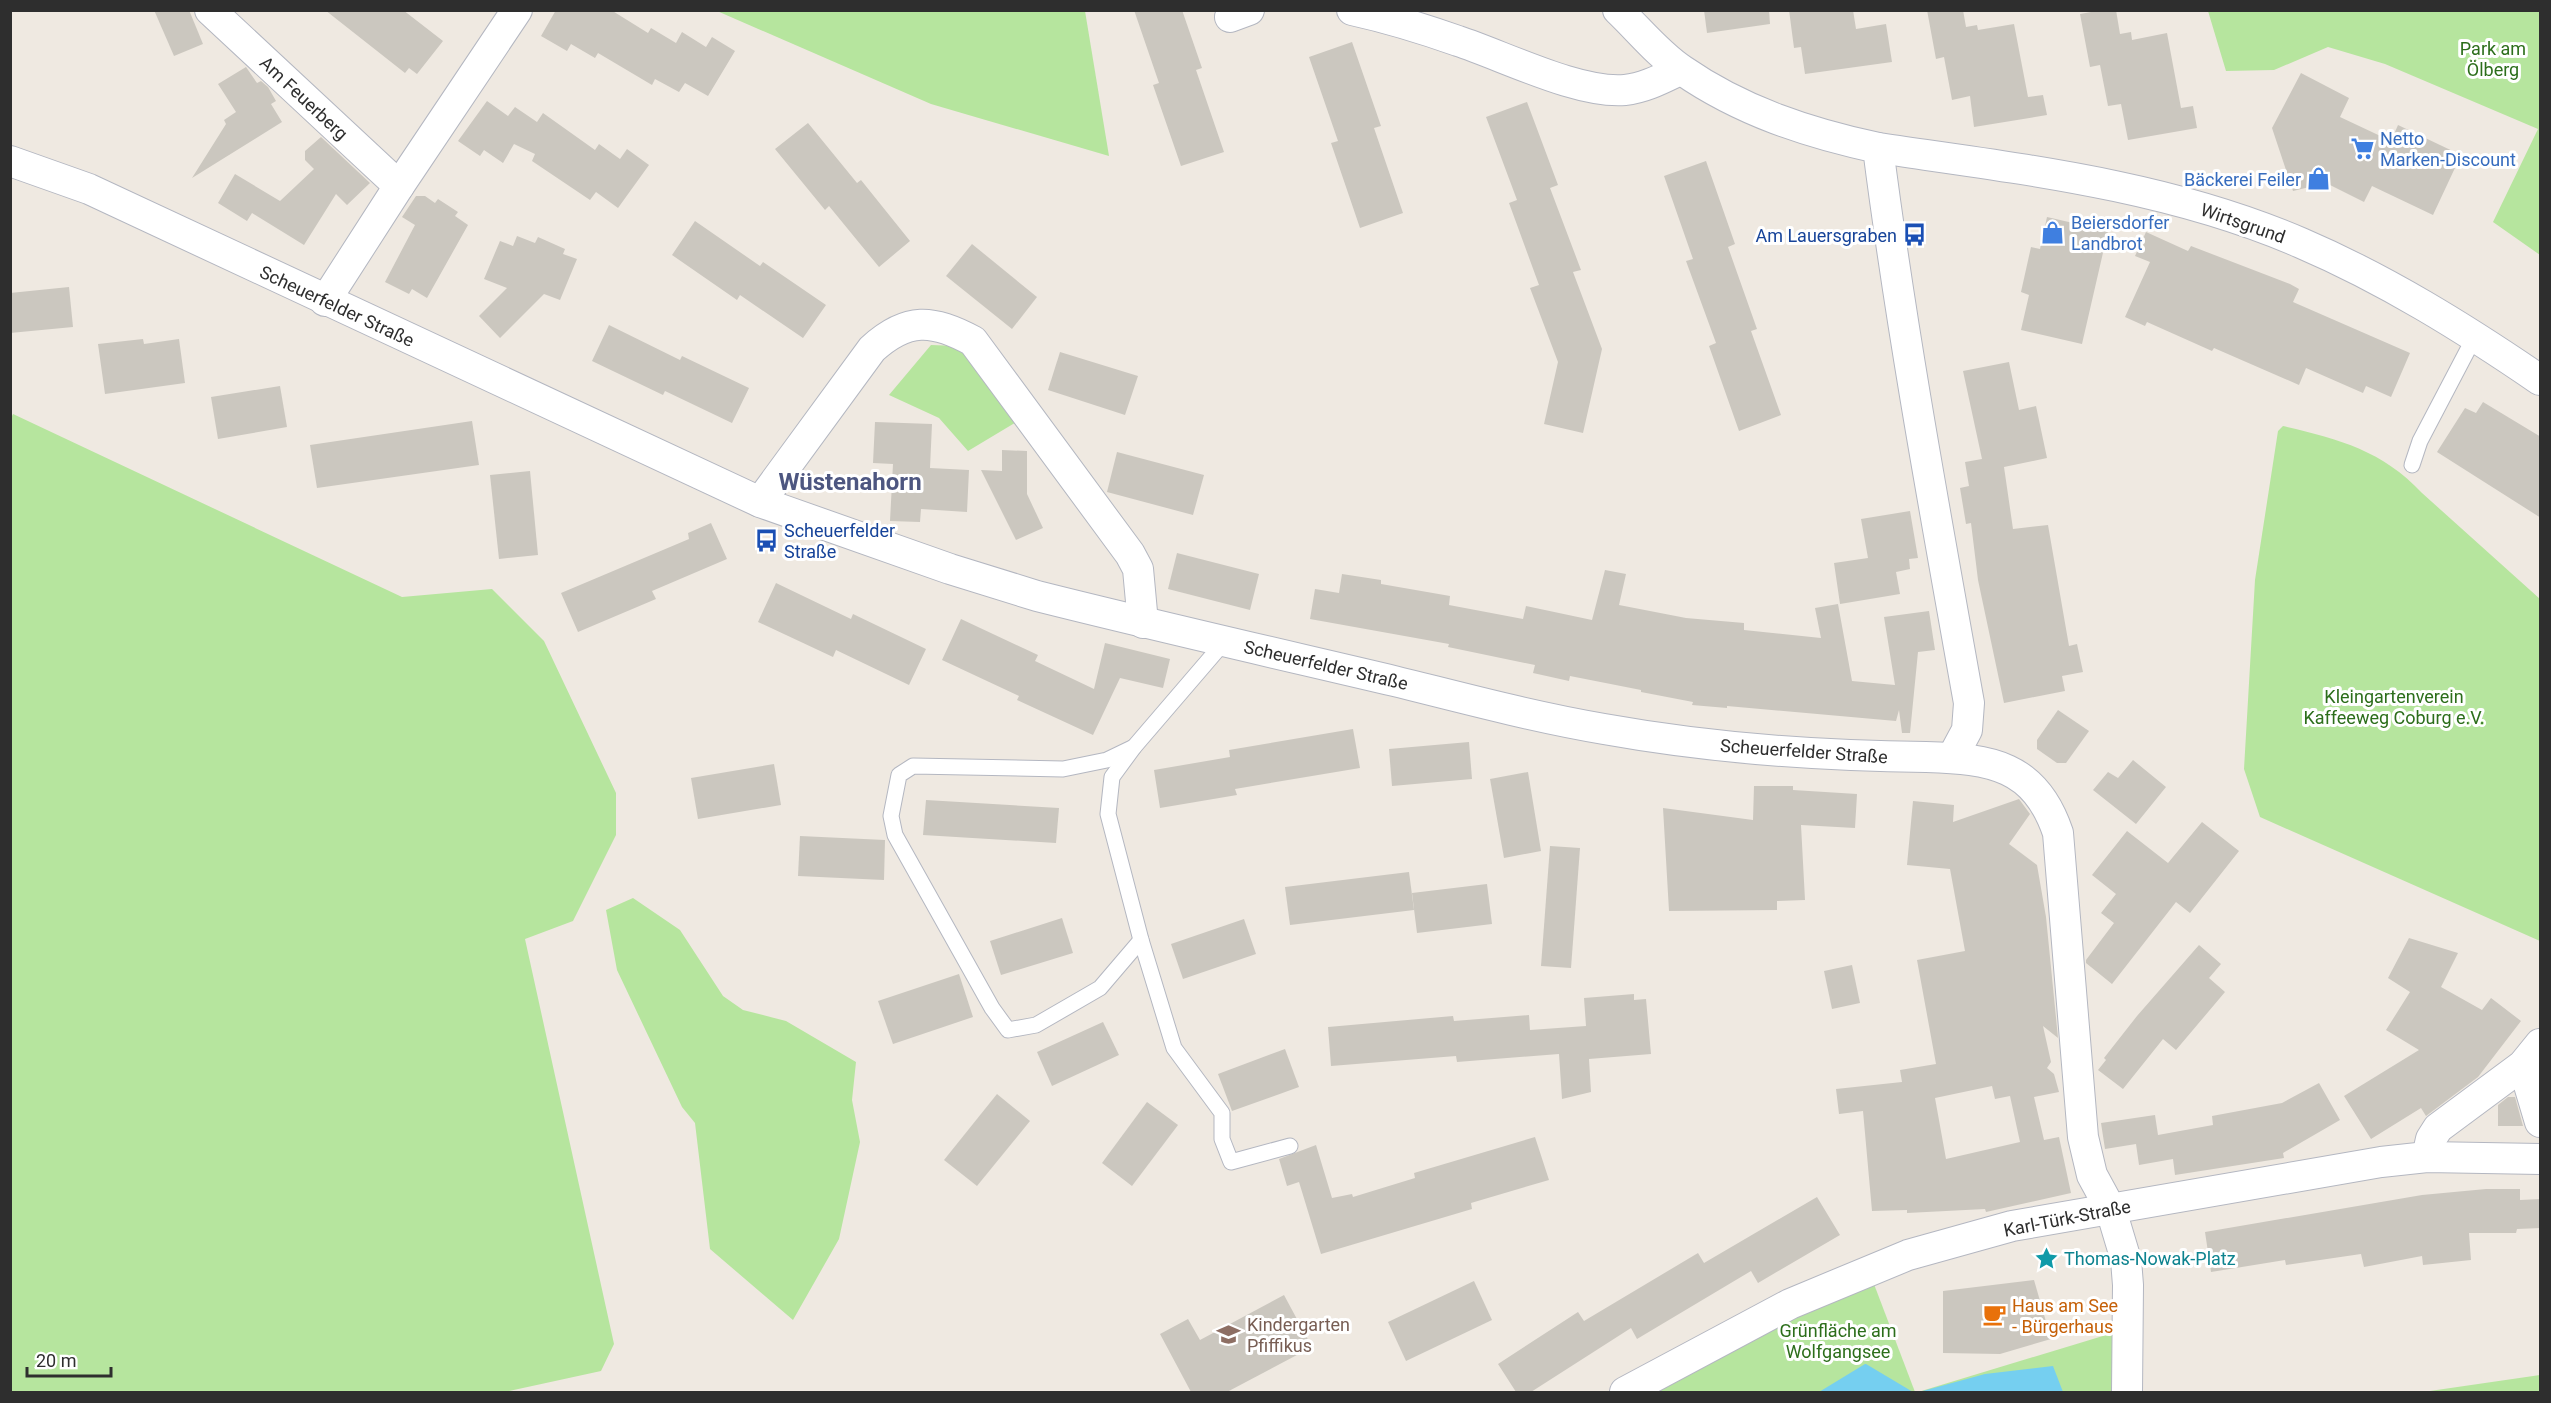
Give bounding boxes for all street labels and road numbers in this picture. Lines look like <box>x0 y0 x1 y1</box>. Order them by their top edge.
street label: Am Feuerberg <box>256 52 352 144</box>
street label: Wirtsgrund <box>2198 199 2288 247</box>
street label: Scheuerfelder Straße <box>256 261 418 351</box>
street label: Scheuerfelder Straße <box>1242 636 1410 694</box>
street label: Scheuerfelder Straße <box>1720 735 1888 767</box>
street label: Karl-Türk-Straße <box>2002 1195 2132 1241</box>

